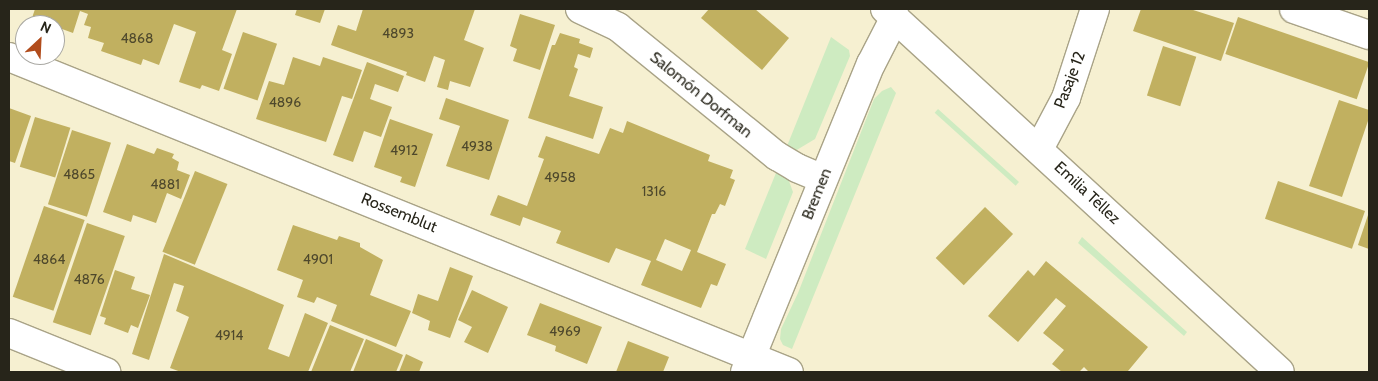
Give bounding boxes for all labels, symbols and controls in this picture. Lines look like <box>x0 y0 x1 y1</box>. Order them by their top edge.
north arrow <box>15 15 65 65</box>
text: N <box>38 17 54 38</box>
house number: 4893 <box>382 25 414 41</box>
house number: 4868 <box>120 30 154 46</box>
street label: Salomón Dorfman <box>646 48 756 142</box>
street label: Pasaje 12 <box>1050 49 1090 111</box>
house number: 4896 <box>269 94 301 110</box>
house number: 4938 <box>461 138 493 154</box>
house number: 4912 <box>390 142 418 158</box>
street label: Emilia Téllez <box>1050 158 1124 228</box>
house number: 4865 <box>63 166 95 182</box>
street label: Bremen <box>798 166 836 222</box>
house number: 4958 <box>544 169 576 185</box>
house number: 4881 <box>150 176 180 192</box>
house number: 1316 <box>642 183 666 199</box>
street label: Rossemblut <box>358 189 440 237</box>
house number: 4864 <box>33 251 65 267</box>
house number: 4901 <box>303 251 333 267</box>
house number: 4876 <box>73 271 105 287</box>
house number: 4969 <box>549 323 581 339</box>
house number: 4914 <box>215 327 243 343</box>

